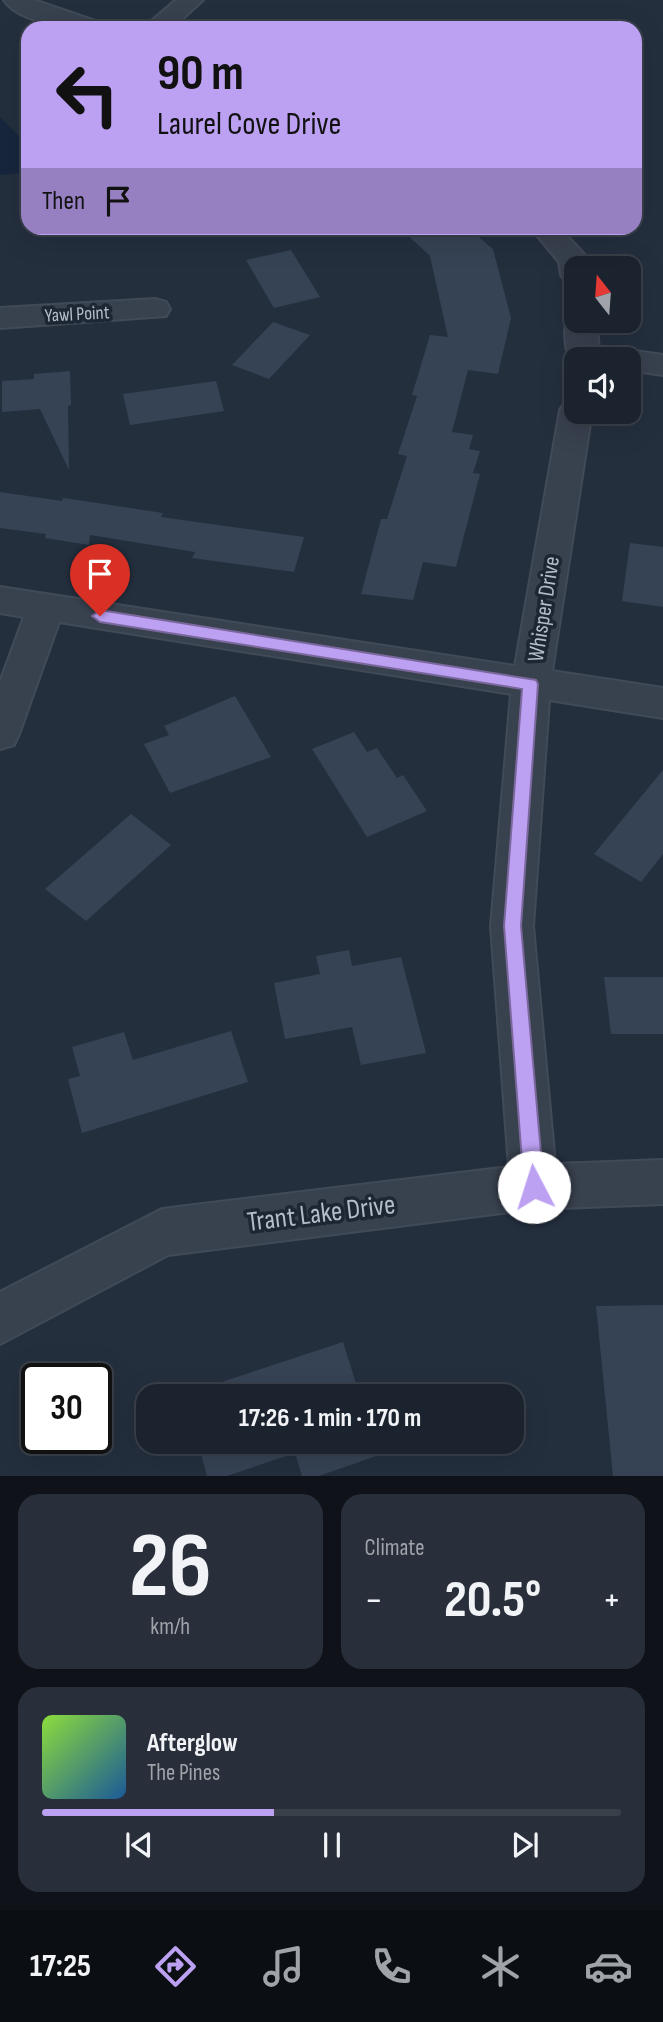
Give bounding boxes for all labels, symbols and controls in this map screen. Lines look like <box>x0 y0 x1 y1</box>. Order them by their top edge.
text: 90 m <box>157 45 244 104</box>
icon: left <box>42 49 133 140</box>
text: Laurel Cove Drive <box>157 105 341 144</box>
icon: arrive <box>99 182 137 220</box>
text: Then <box>42 186 85 217</box>
north arrow <box>564 256 640 332</box>
map controls <box>564 256 641 424</box>
street label: Yawl Point <box>44 301 110 328</box>
button: sound <box>564 347 641 424</box>
pin <box>70 544 130 616</box>
street label: Whisper Drive <box>522 554 566 664</box>
icon: arrive <box>81 555 119 593</box>
position arrow <box>497 1150 571 1224</box>
street label: Trant Lake Drive <box>245 1188 397 1239</box>
speed limit sign: 30 <box>21 1363 112 1454</box>
text: 17:26 · 1 min · 170 m <box>239 1403 421 1434</box>
text: 26 <box>129 1513 212 1622</box>
text: Climate <box>365 1534 424 1562</box>
text: 20.5° <box>444 1569 541 1632</box>
text: − <box>365 1578 383 1623</box>
text: + <box>602 1578 621 1623</box>
text: km/h <box>150 1613 190 1641</box>
text: Afterglow <box>147 1728 238 1759</box>
text: The Pines <box>147 1759 220 1787</box>
icon: previous <box>120 1826 158 1864</box>
icon: pause <box>313 1826 351 1864</box>
icon: next <box>506 1826 544 1864</box>
icon: directions <box>151 1942 200 1991</box>
icon: music <box>259 1942 308 1991</box>
icon: phone <box>367 1942 416 1991</box>
icon: climate <box>476 1942 525 1991</box>
icon: car <box>584 1942 633 1991</box>
text: 17:25 <box>30 1947 91 1986</box>

